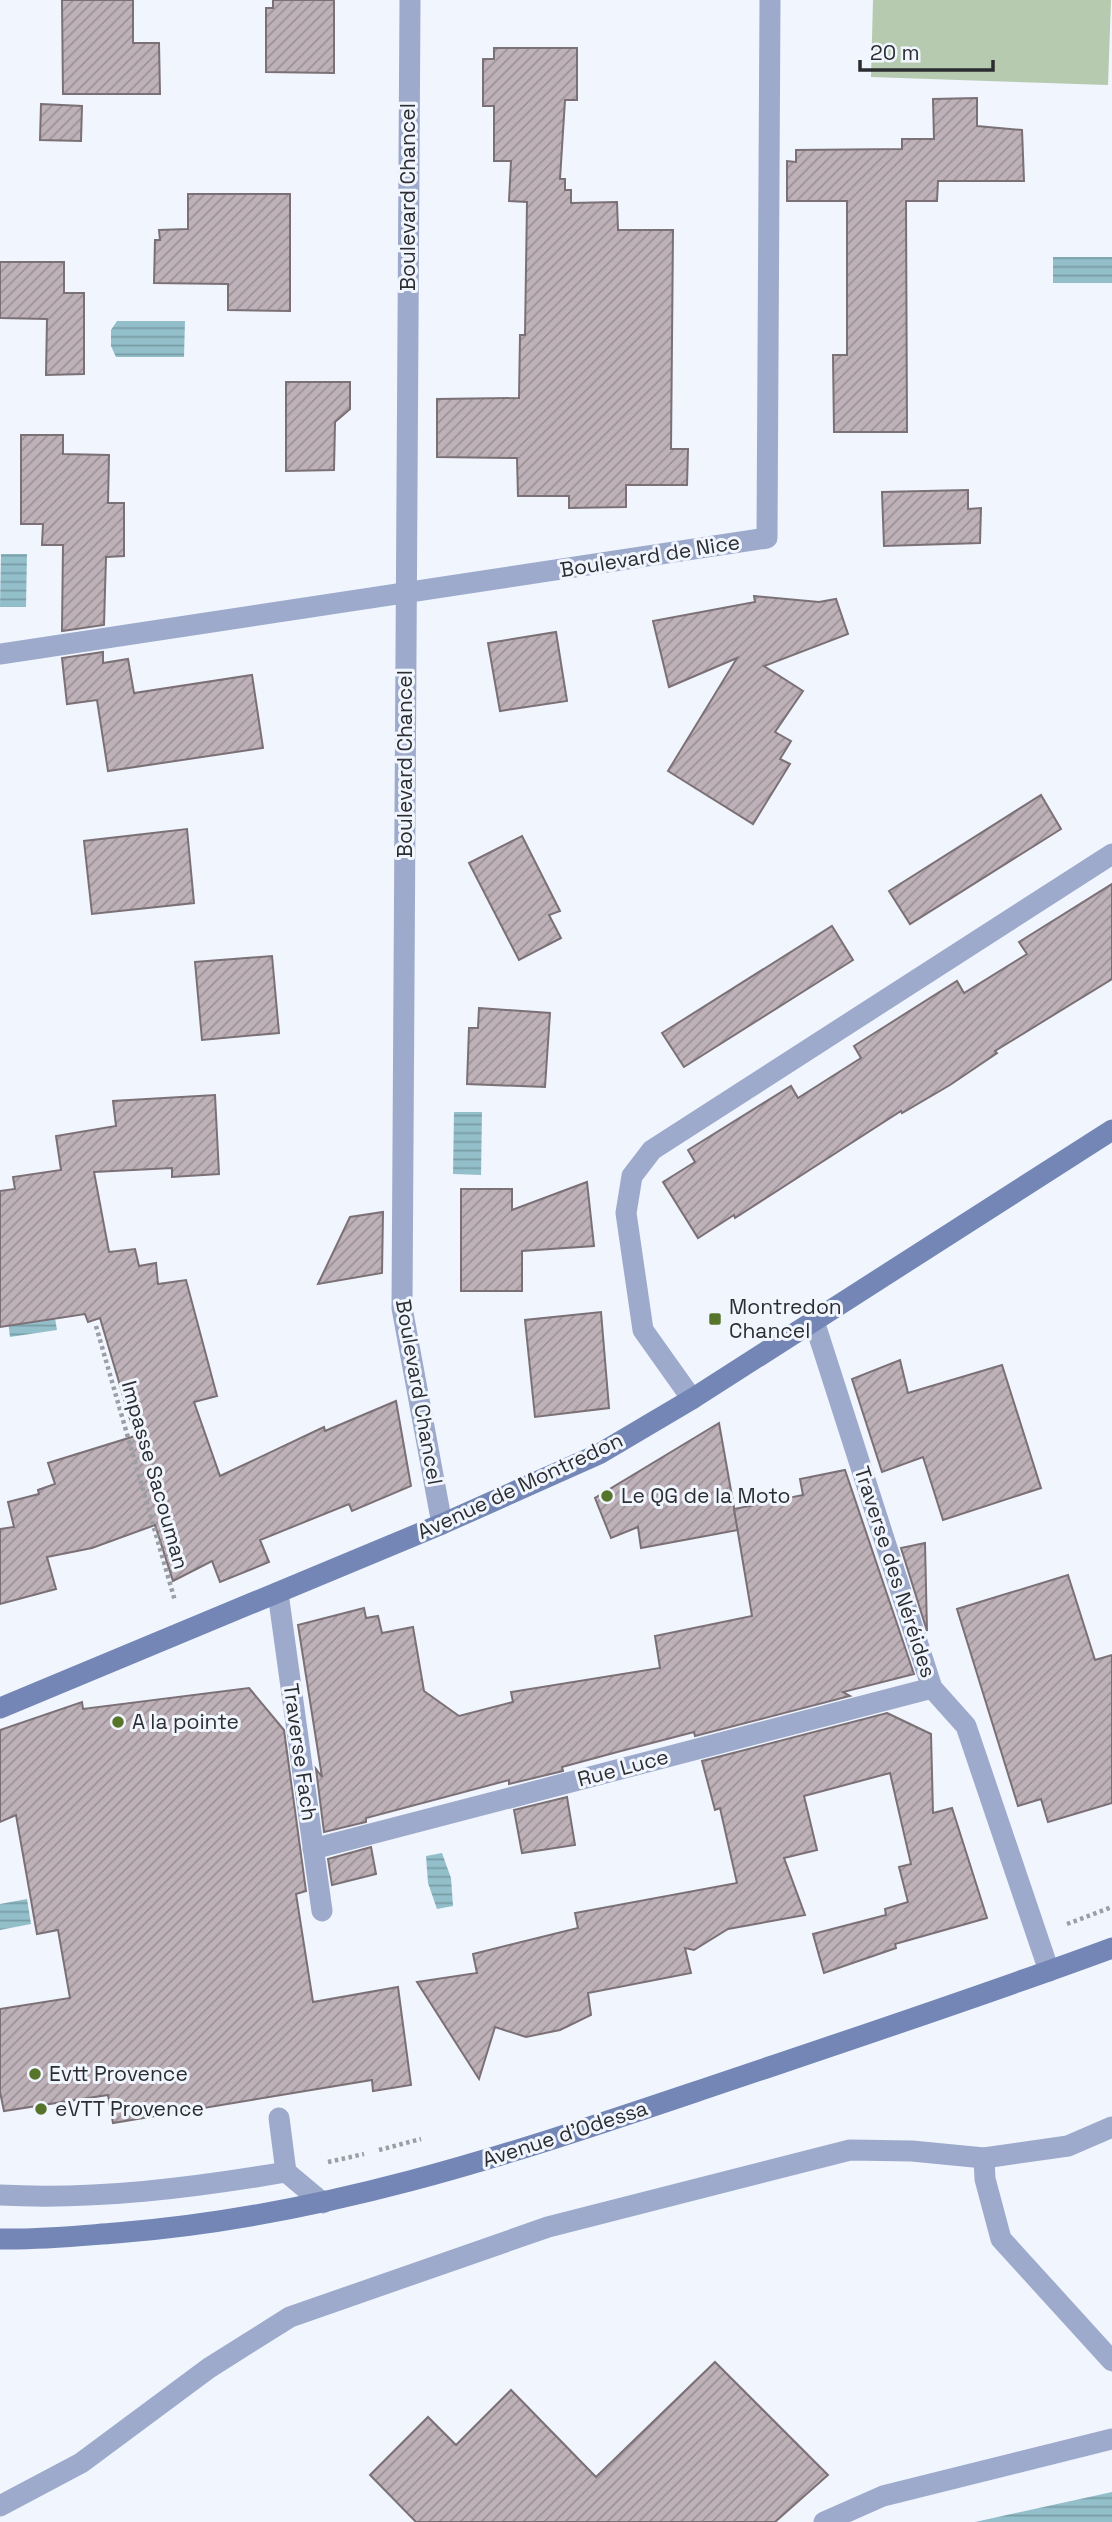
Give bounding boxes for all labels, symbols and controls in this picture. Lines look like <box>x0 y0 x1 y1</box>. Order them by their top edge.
scale bar <box>860 28 993 72</box>
text: 20 m <box>870 39 920 66</box>
street label: Boulevard Chancel <box>394 103 421 291</box>
street label: Boulevard de Nice <box>558 528 742 583</box>
street label: Boulevard Chancel <box>391 670 418 858</box>
place label: Montredon Chancel <box>729 1293 842 1344</box>
street label: Boulevard Chancel <box>390 1297 449 1487</box>
marker: Montredon Chancel <box>707 1311 723 1327</box>
street label: Impasse Sacouman <box>116 1378 195 1572</box>
street label: Avenue de Montredon <box>413 1426 627 1545</box>
street label: Traverse des Néréides <box>849 1463 942 1681</box>
place label: Le QG de la Moto <box>621 1482 791 1509</box>
marker: Le QG de la Moto <box>599 1488 615 1504</box>
street label: Traverse Fach <box>278 1682 323 1822</box>
place label: A la pointe <box>132 1708 239 1735</box>
marker: A la pointe <box>110 1714 126 1730</box>
street label: Rue Luce <box>574 1742 671 1793</box>
place label: Evtt Provence <box>49 2060 188 2087</box>
marker: Evtt Provence <box>27 2066 43 2082</box>
street label: Avenue d'Odessa <box>479 2094 651 2173</box>
place label: eVTT Provence <box>55 2095 204 2122</box>
marker: eVTT Provence <box>33 2101 49 2117</box>

